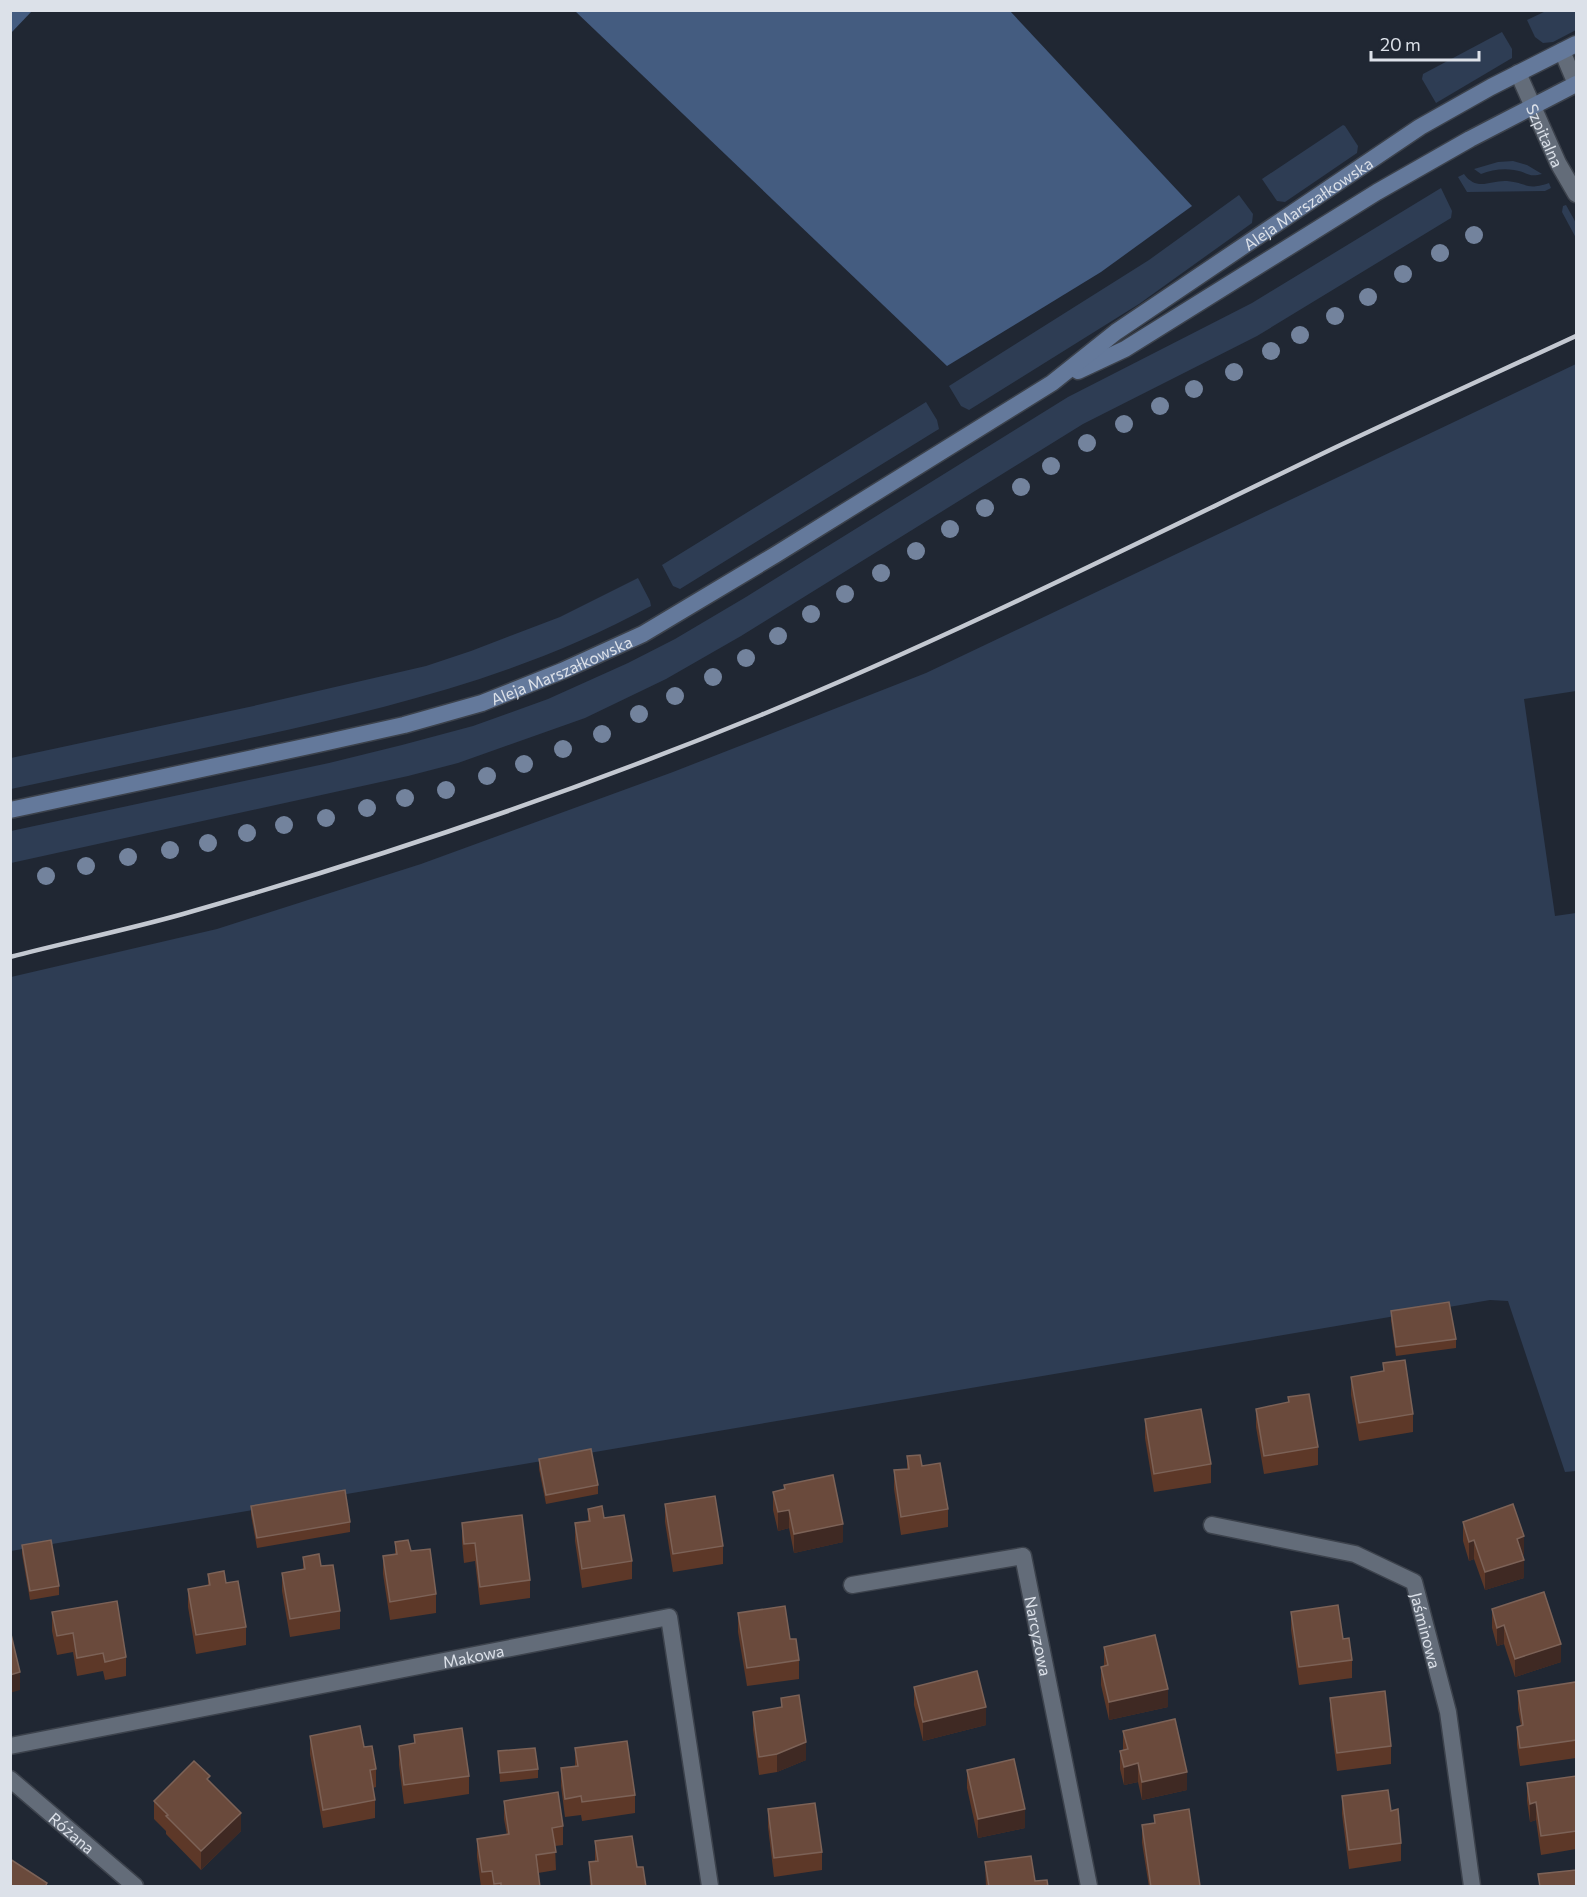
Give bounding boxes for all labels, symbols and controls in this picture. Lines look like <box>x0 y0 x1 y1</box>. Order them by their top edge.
scale bar <box>1371 24 1479 62</box>
text: 20 m <box>1380 33 1421 55</box>
street label: Szpitalna <box>1523 100 1568 170</box>
street label: Aleja Marszałkowska <box>1239 153 1376 253</box>
street label: Aleja Marszałkowska <box>488 631 635 708</box>
street label: Jaśminowa <box>1408 1590 1446 1670</box>
street label: Narcyzowa <box>1022 1594 1056 1678</box>
street label: Makowa <box>441 1640 506 1671</box>
street label: Różana <box>46 1808 99 1857</box>

